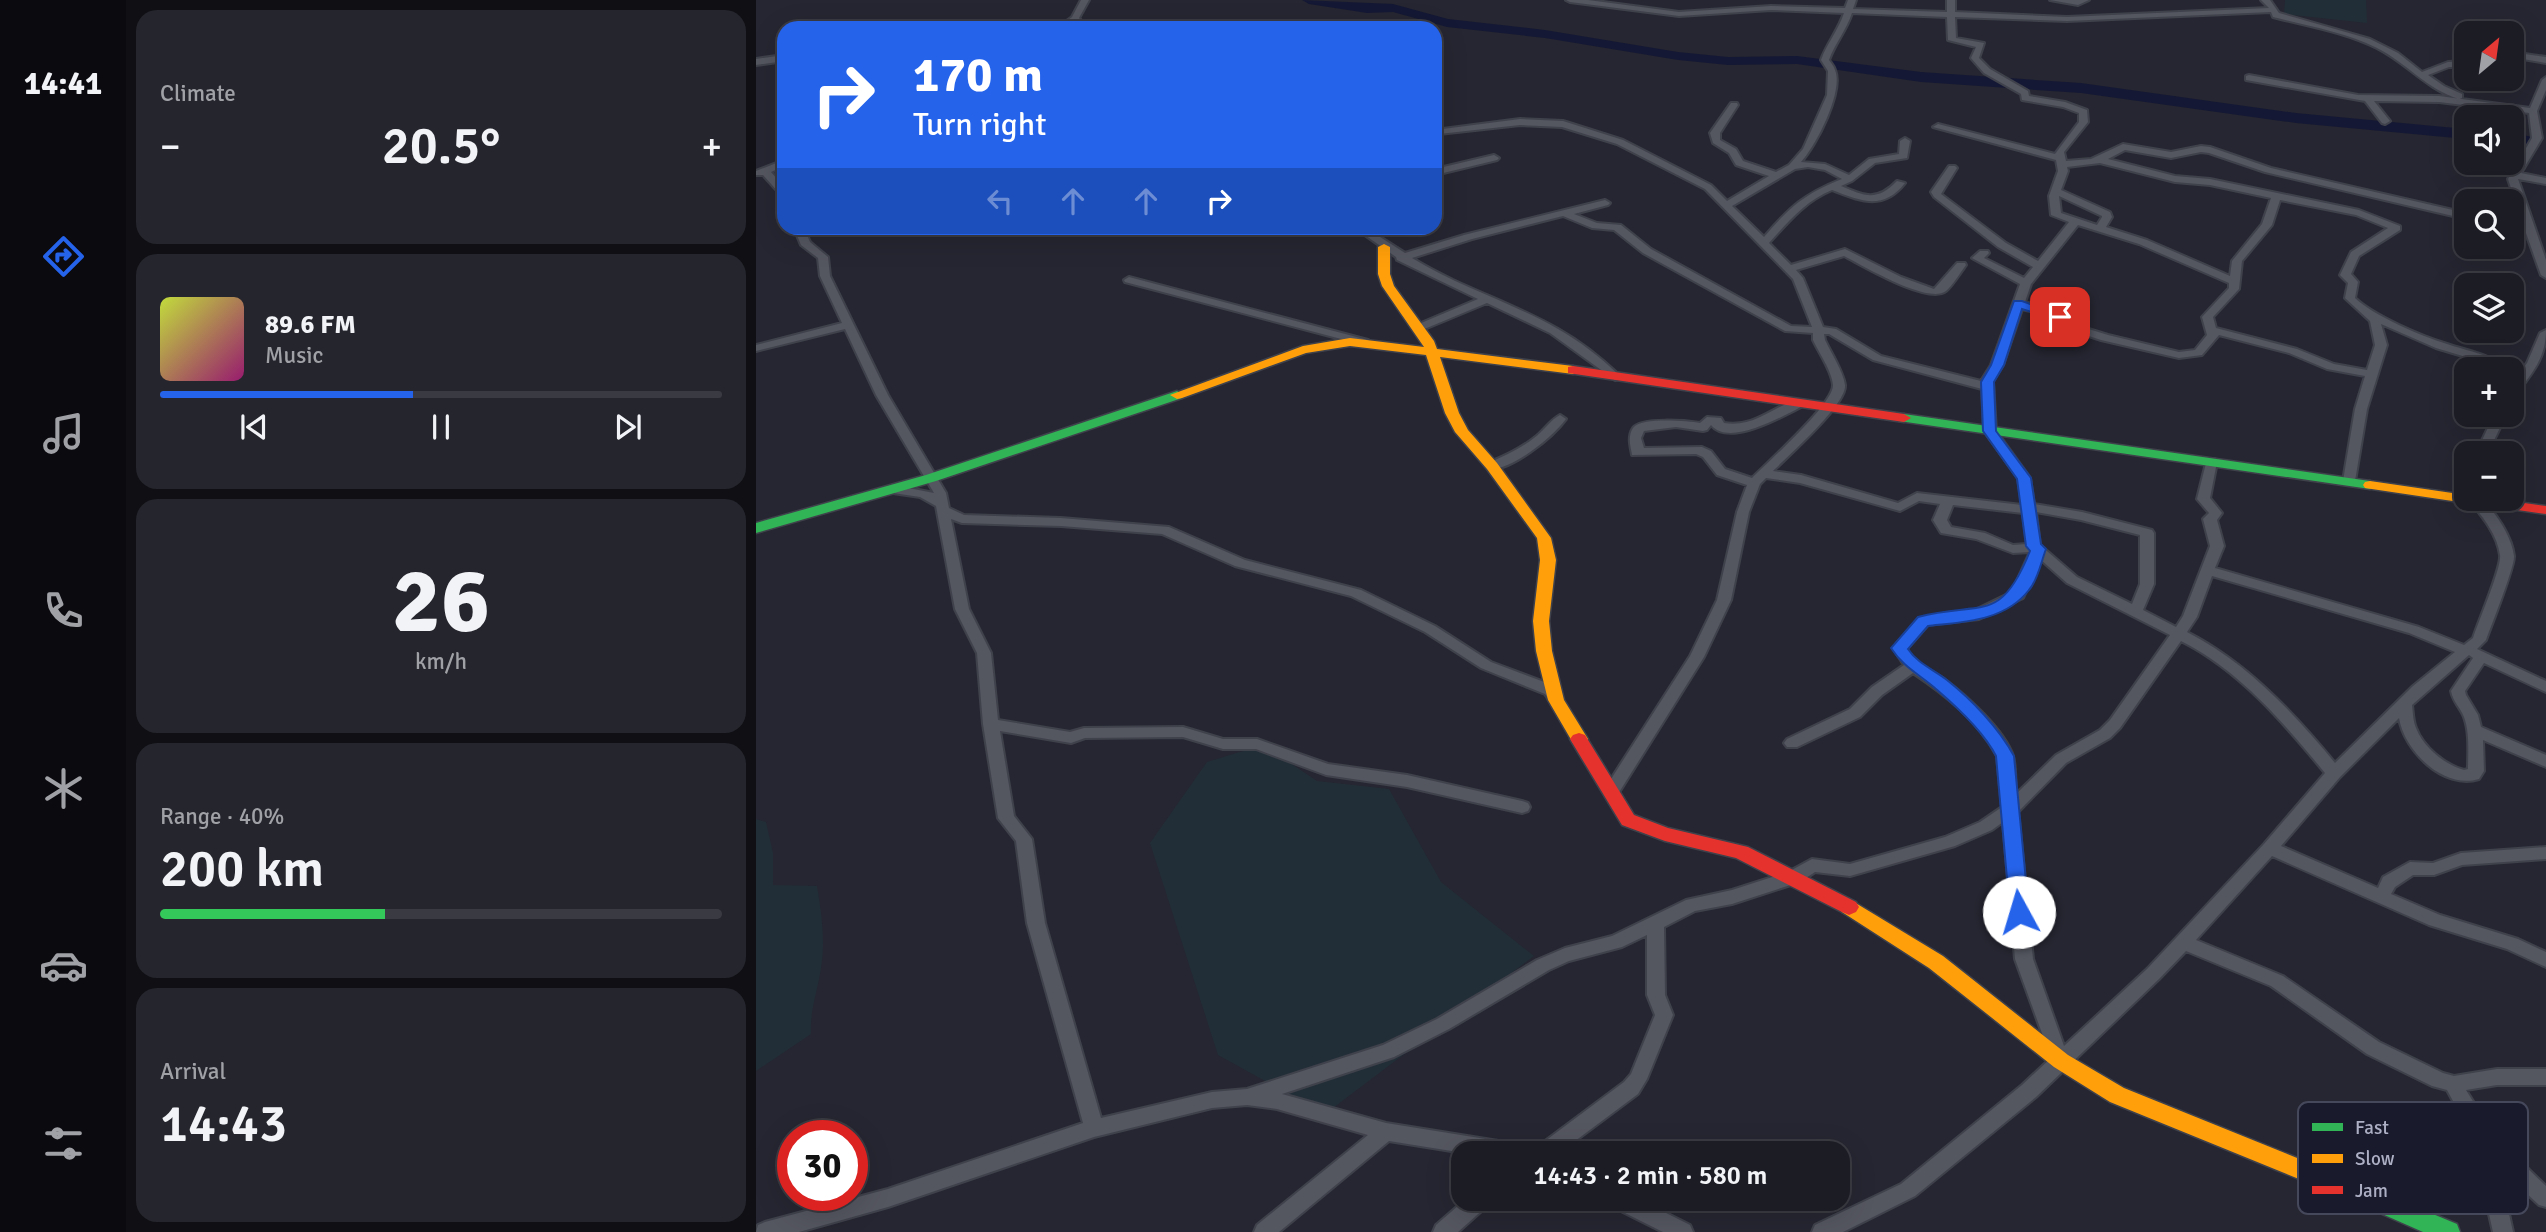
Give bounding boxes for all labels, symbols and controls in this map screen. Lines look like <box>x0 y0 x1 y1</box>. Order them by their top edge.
north arrow <box>2454 21 2524 91</box>
map controls <box>2454 21 2524 511</box>
text: 170 m <box>913 45 1043 105</box>
icon: right <box>798 49 889 140</box>
text: 14:41 <box>24 64 102 103</box>
text: Climate <box>160 79 236 108</box>
text: Turn right <box>913 105 1046 144</box>
button: sound <box>2454 105 2524 175</box>
text: 20.5° <box>382 114 500 178</box>
text: − <box>160 123 181 170</box>
text: + <box>701 123 722 170</box>
icon: left <box>981 182 1019 220</box>
icon: ahead <box>1054 182 1092 220</box>
icon: ahead <box>1127 182 1165 220</box>
icon: right <box>1200 182 1238 220</box>
button: search <box>2454 189 2524 259</box>
icon: directions <box>39 232 88 281</box>
button: layers <box>2454 273 2524 343</box>
pin <box>2030 287 2090 347</box>
icon: arrive <box>2041 298 2079 336</box>
text: 89.6 FM <box>265 309 356 341</box>
text: Music <box>265 341 323 370</box>
button: + <box>2454 357 2524 427</box>
icon: previous <box>235 408 273 446</box>
icon: pause <box>422 408 460 446</box>
icon: next <box>609 408 647 446</box>
icon: music <box>39 409 88 458</box>
button: − <box>2454 441 2524 511</box>
text: 26 <box>392 545 490 658</box>
icon: phone <box>39 586 88 635</box>
text: km/h <box>415 647 467 676</box>
icon: climate <box>39 764 88 813</box>
text: Range · 40% <box>160 802 284 831</box>
text: 200 km <box>160 837 324 901</box>
position arrow <box>1982 875 2056 949</box>
icon: car <box>39 941 88 990</box>
text: Arrival <box>160 1057 226 1086</box>
text: 14:43 <box>160 1092 287 1156</box>
legend <box>2298 1102 2528 1214</box>
text: Fast <box>2355 1116 2389 1140</box>
icon: filters <box>39 1119 88 1168</box>
speed limit sign: 30 <box>777 1120 868 1211</box>
text: Slow <box>2355 1147 2395 1171</box>
text: 14:43 · 2 min · 580 m <box>1534 1160 1767 1192</box>
text: Jam <box>2355 1179 2388 1203</box>

